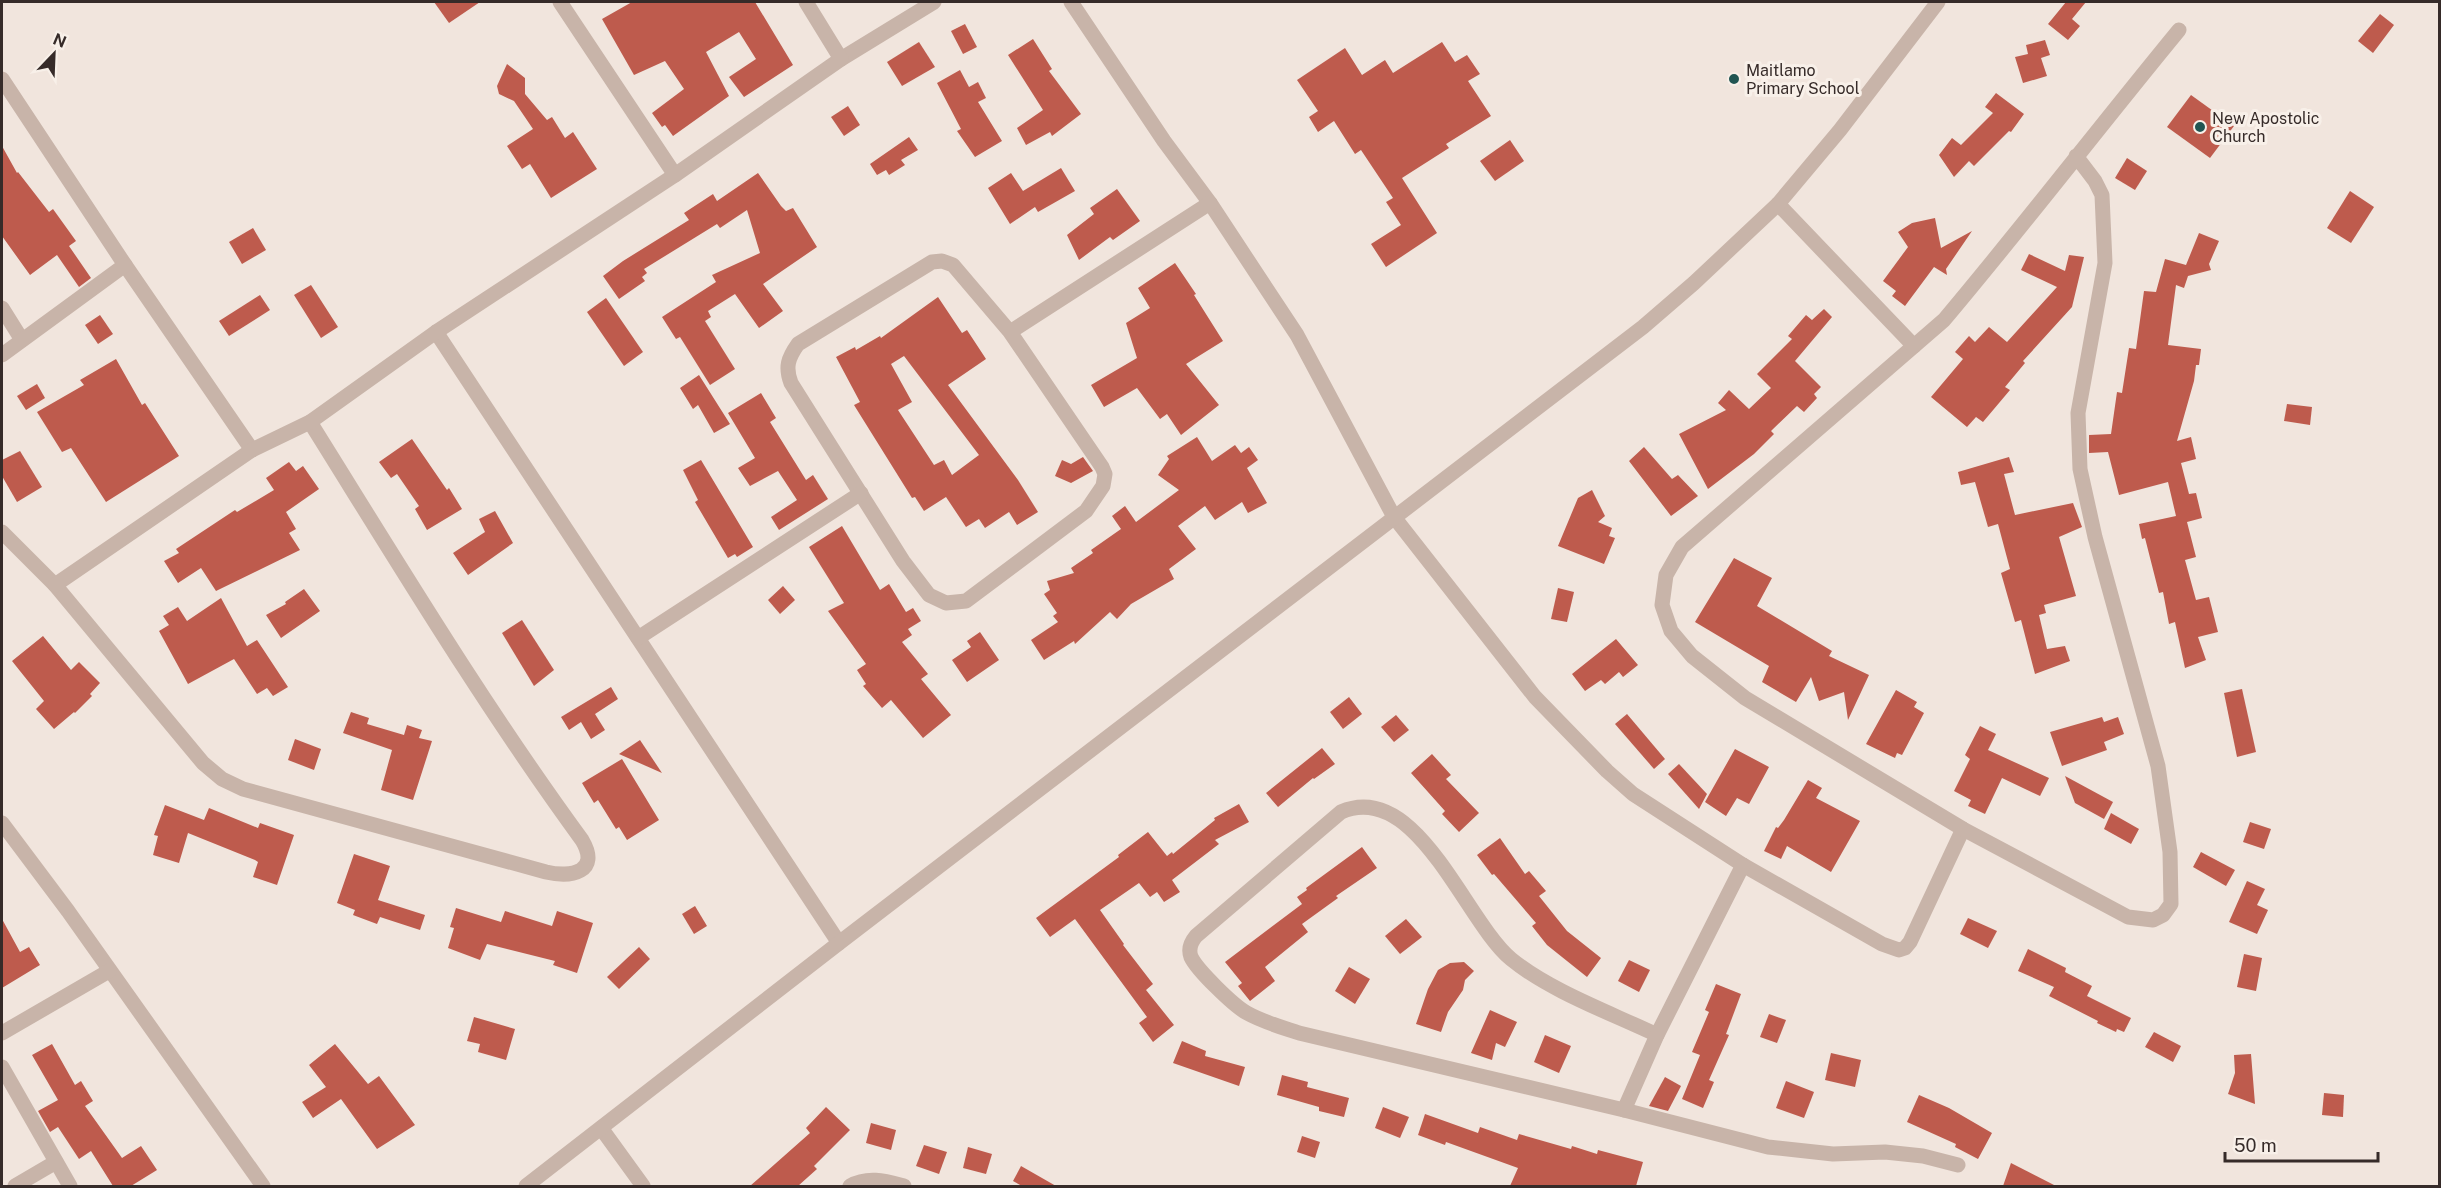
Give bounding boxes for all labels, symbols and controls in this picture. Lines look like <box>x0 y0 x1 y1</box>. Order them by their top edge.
north arrow <box>24 24 84 84</box>
text: N <box>50 29 69 52</box>
place label: Maitlamo Primary School <box>1746 61 1860 98</box>
marker: Maitlamo Primary School <box>1727 72 1741 86</box>
place label: New Apostolic Church <box>2212 109 2320 146</box>
marker: New Apostolic Church <box>2193 120 2207 134</box>
scale bar <box>2225 1125 2378 1163</box>
text: 50 m <box>2234 1135 2277 1156</box>

